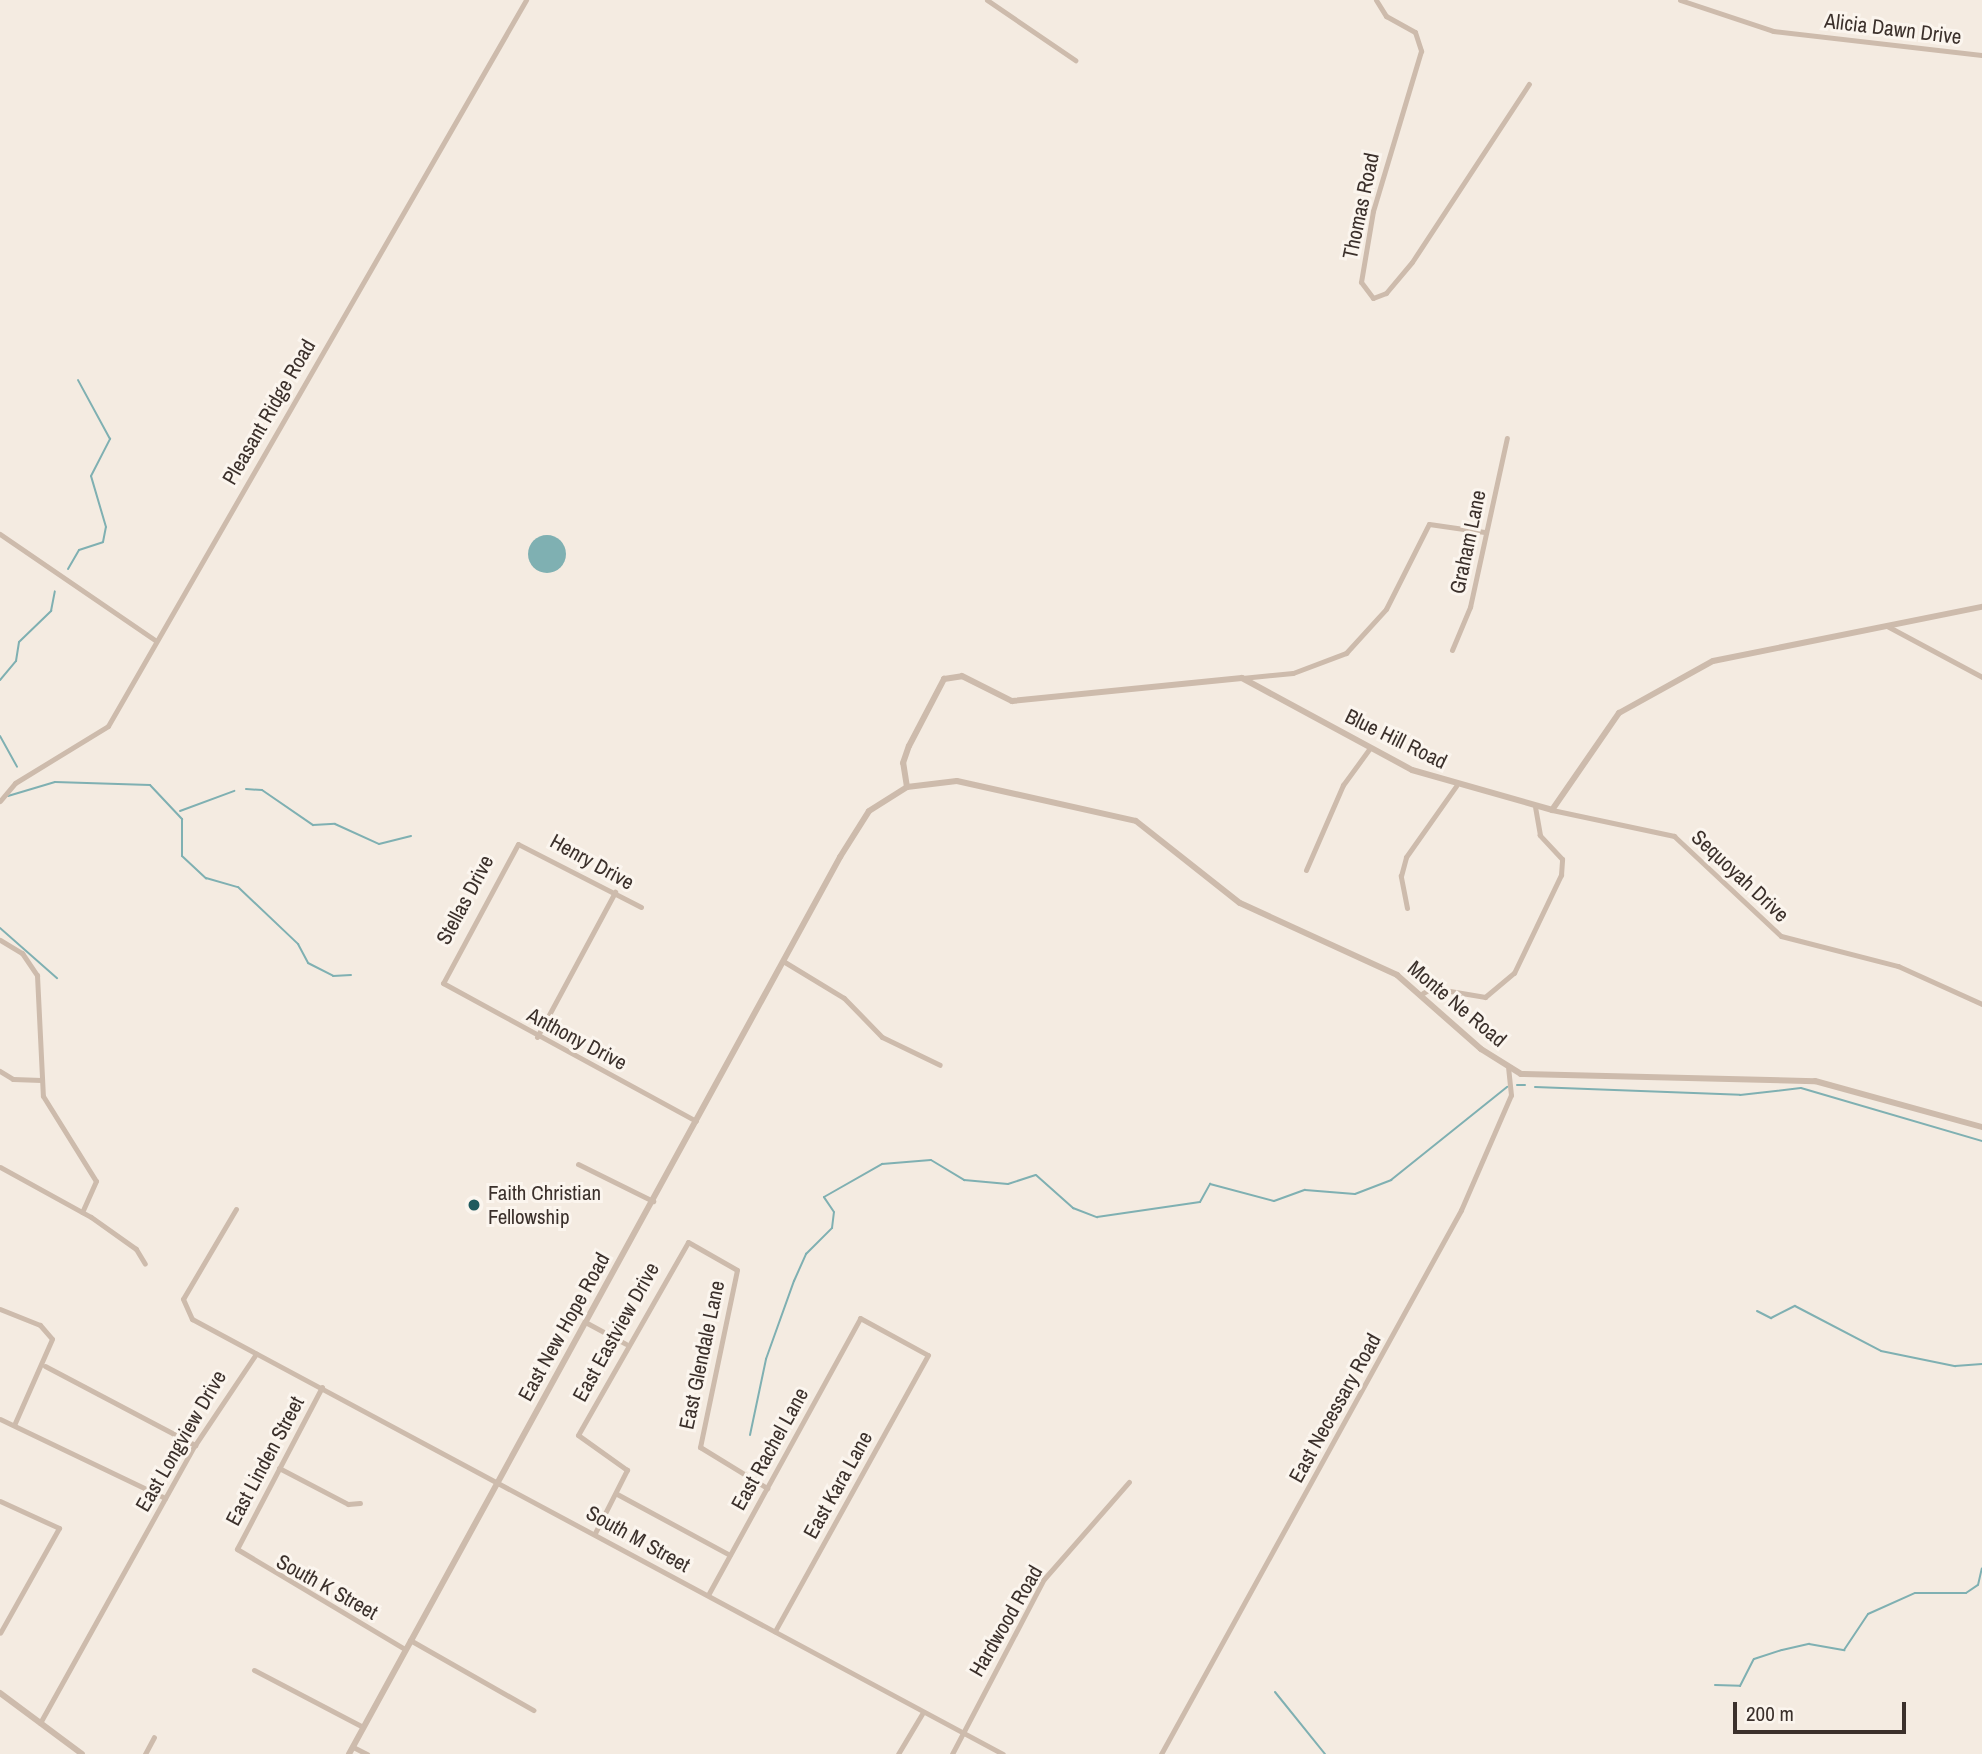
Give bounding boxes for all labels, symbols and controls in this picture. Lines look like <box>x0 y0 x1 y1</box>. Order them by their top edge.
street label: Alicia Dawn Drive <box>1823 8 1963 50</box>
street label: Thomas Road <box>1337 150 1385 262</box>
street label: Pleasant Ridge Road <box>217 335 321 489</box>
street label: Graham Lane <box>1445 488 1491 596</box>
street label: Blue Hill Road <box>1341 704 1451 774</box>
street label: Sequoyah Drive <box>1686 825 1794 927</box>
street label: Henry Drive <box>546 829 638 895</box>
street label: Stellas Drive <box>431 851 499 949</box>
street label: Monte Ne Road <box>1403 956 1511 1052</box>
street label: Anthony Drive <box>523 1002 631 1076</box>
place label: Faith Christian Fellowship <box>488 1180 601 1230</box>
marker: Faith Christian Fellowship <box>466 1197 482 1213</box>
street label: East New Hope Road <box>513 1248 615 1406</box>
street label: East Eastview Drive <box>567 1258 665 1406</box>
street label: East Glendale Lane <box>674 1278 730 1432</box>
street label: East Necessary Road <box>1284 1329 1386 1487</box>
street label: East Longview Drive <box>130 1366 232 1516</box>
street label: East Rachel Lane <box>726 1383 814 1515</box>
street label: East Linden Street <box>220 1392 310 1530</box>
street label: East Kara Lane <box>798 1427 878 1543</box>
street label: South M Street <box>582 1500 694 1578</box>
street label: South K Street <box>272 1549 382 1625</box>
street label: Hardwood Road <box>964 1561 1048 1681</box>
scale bar <box>1737 1688 1910 1732</box>
text: 200 m <box>1746 1699 1794 1728</box>

